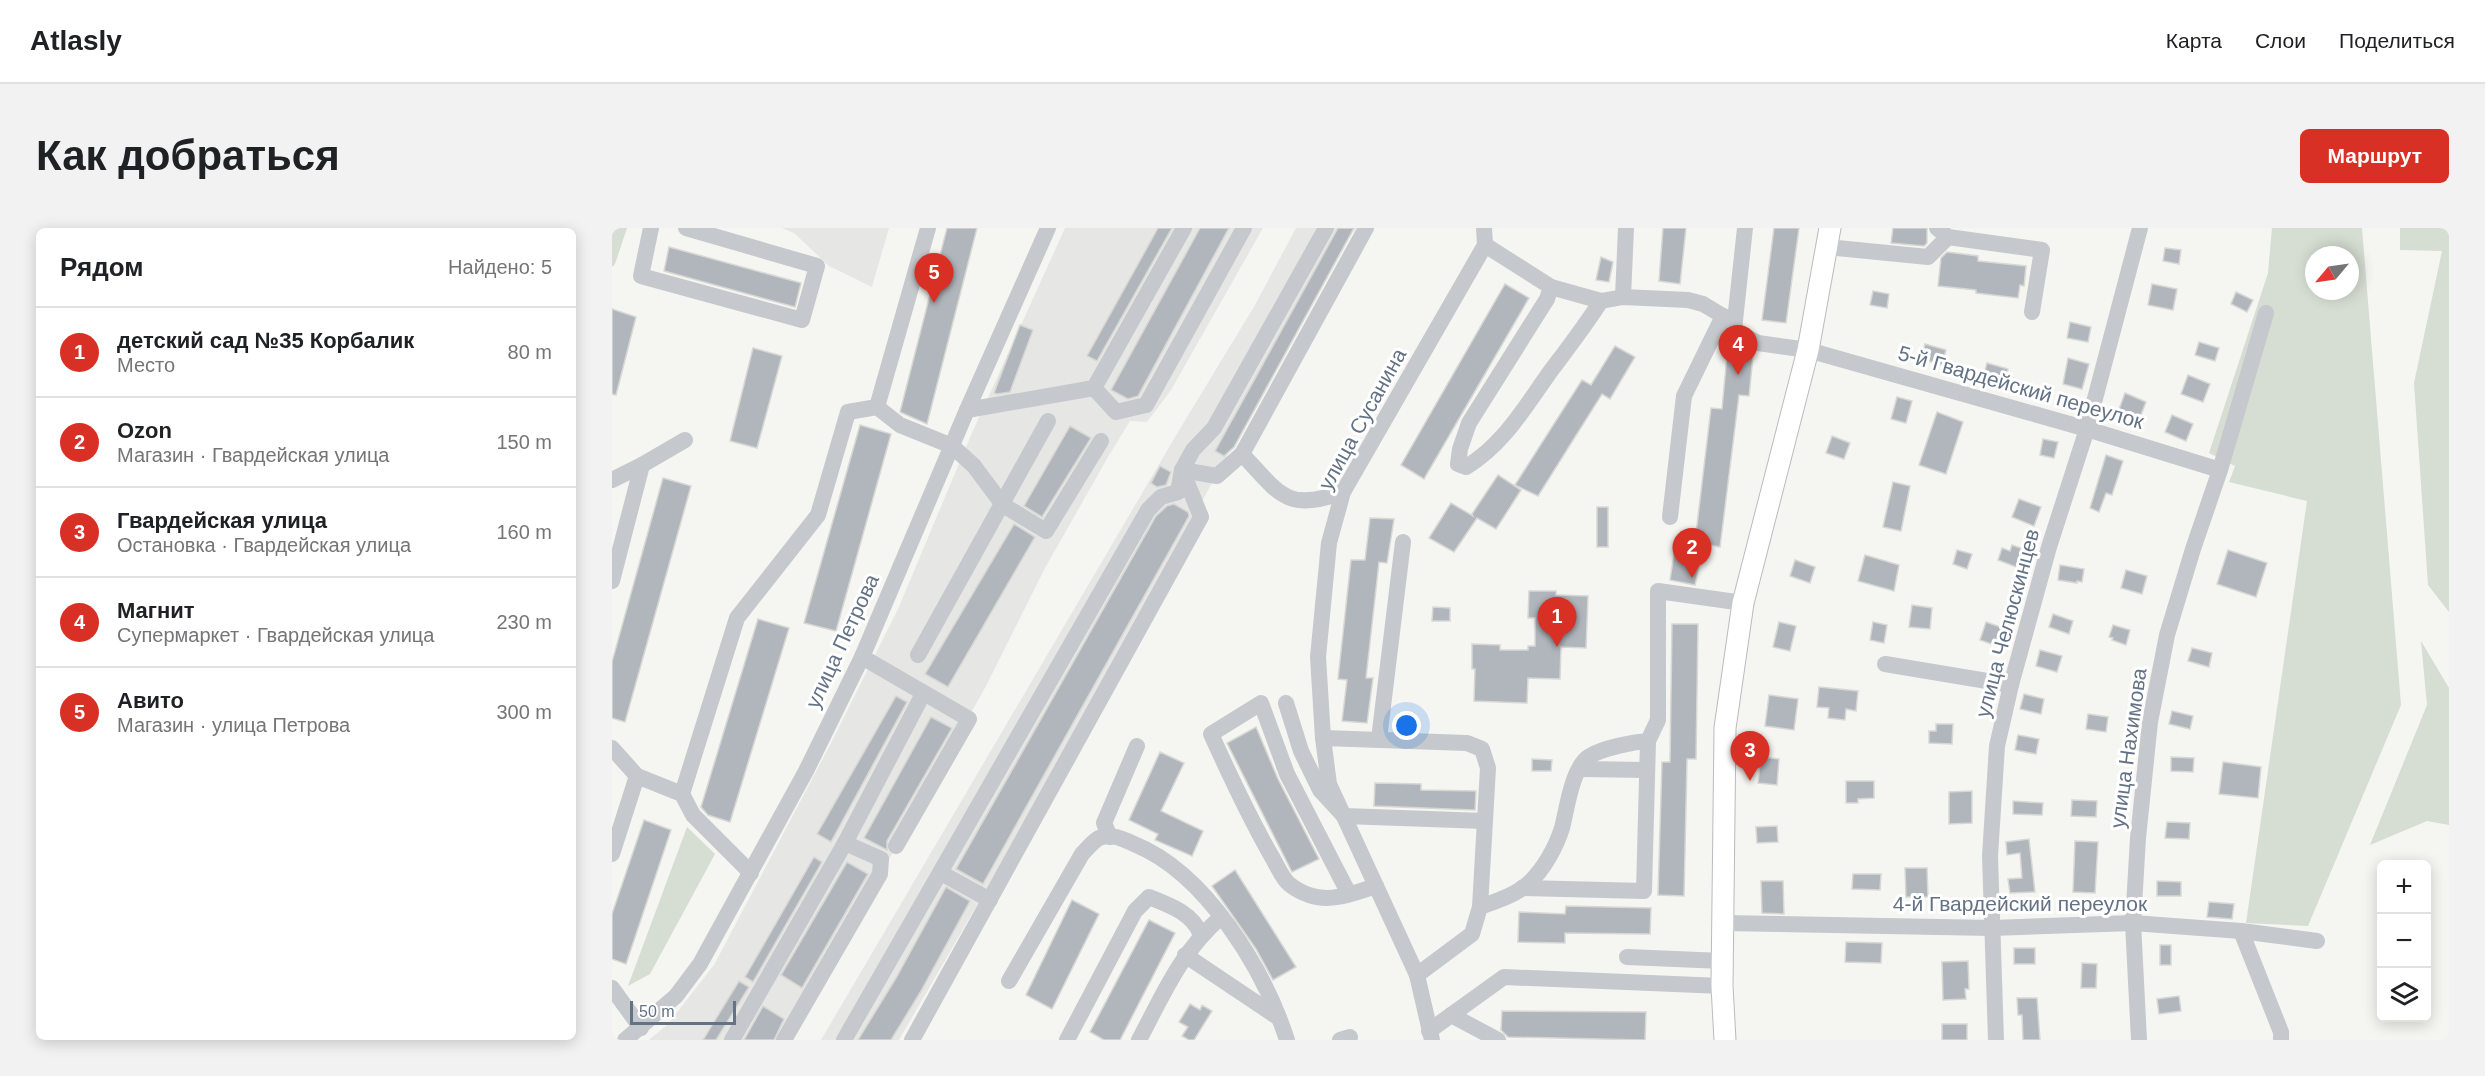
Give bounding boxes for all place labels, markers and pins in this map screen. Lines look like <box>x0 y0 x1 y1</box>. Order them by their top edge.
pin: 5 <box>914 254 954 303</box>
pin: 4 <box>1718 326 1758 375</box>
pin: 2 <box>1672 528 1712 578</box>
pin: 1 <box>1538 598 1576 647</box>
pin: 3 <box>1730 732 1770 781</box>

